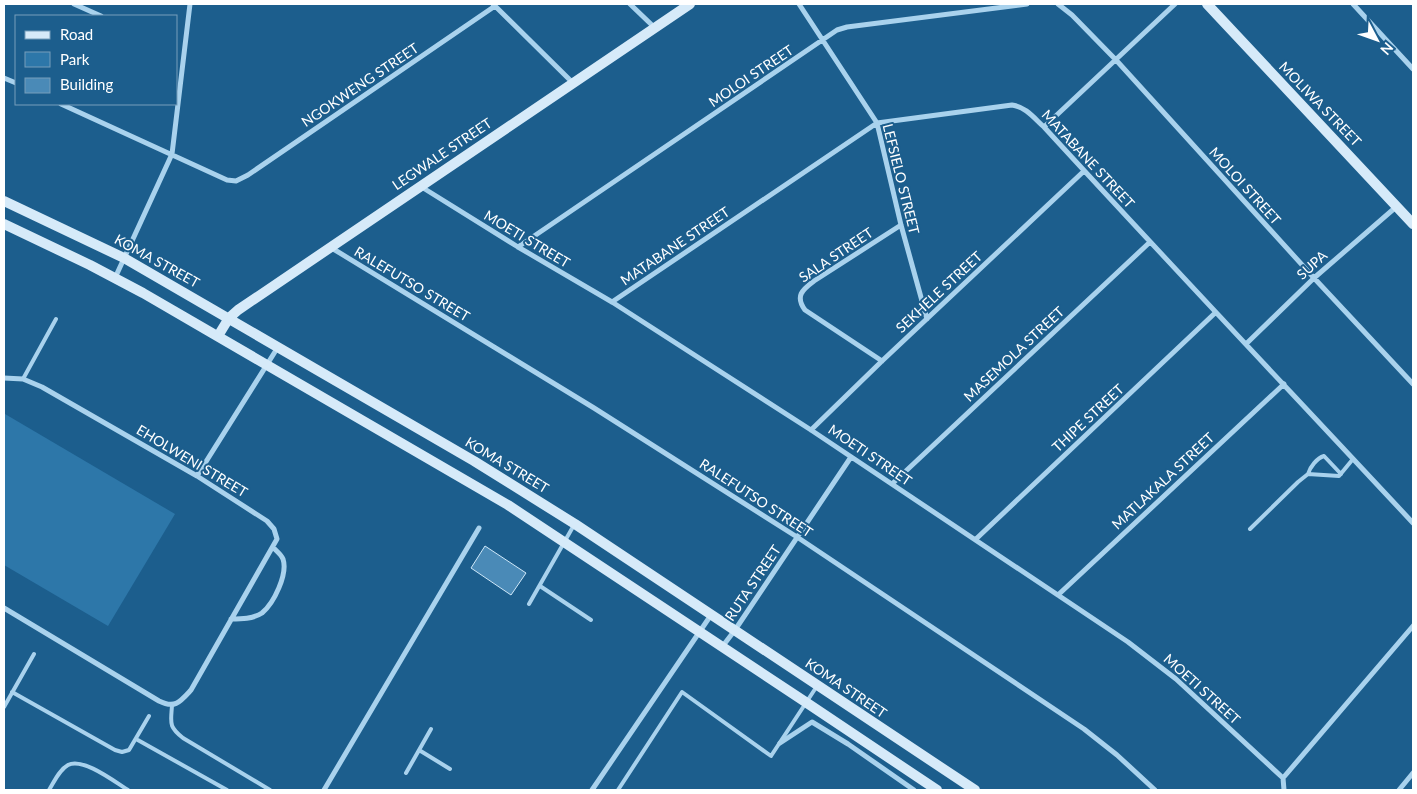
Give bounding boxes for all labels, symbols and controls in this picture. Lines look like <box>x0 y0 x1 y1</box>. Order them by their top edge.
legend <box>15 15 178 105</box>
north arrow <box>1352 15 1402 65</box>
text: Road <box>60 25 93 43</box>
street label: NGOKWENG STREET <box>298 39 422 130</box>
text: N <box>1377 39 1397 59</box>
street label: MOLOI STREET <box>705 41 797 110</box>
text: Park <box>60 50 90 68</box>
street label: MOLIWA STREET <box>1276 58 1365 150</box>
text: Building <box>60 75 113 93</box>
street label: MATABANE STREET <box>1038 106 1139 212</box>
street label: LEGWALE STREET <box>389 114 495 193</box>
street label: LEFSIELO STREET <box>880 122 924 237</box>
street label: MOLOI STREET <box>1206 143 1285 229</box>
street label: MATABANE STREET <box>617 202 733 288</box>
street label: MOETI STREET <box>481 206 574 271</box>
street label: SALA STREET <box>795 223 877 286</box>
street label: KOMA STREET <box>112 230 203 291</box>
street label: RALEFUTSO STREET <box>352 242 474 325</box>
street label: SUPA <box>1293 246 1331 283</box>
street label: SEKHELE STREET <box>892 247 986 336</box>
street label: MASEMOLA STREET <box>960 302 1068 405</box>
street label: THIPE STREET <box>1048 380 1128 455</box>
street label: MOETI STREET <box>825 420 916 489</box>
street label: EHOLWENI STREET <box>134 421 251 501</box>
street label: MATLAKALA STREET <box>1108 428 1218 533</box>
street label: KOMA STREET <box>462 433 553 497</box>
street label: RALEFUTSO STREET <box>697 455 817 541</box>
street label: RUTA STREET <box>721 541 785 624</box>
street label: MOETI STREET <box>1161 650 1245 728</box>
street label: KOMA STREET <box>802 654 891 721</box>

